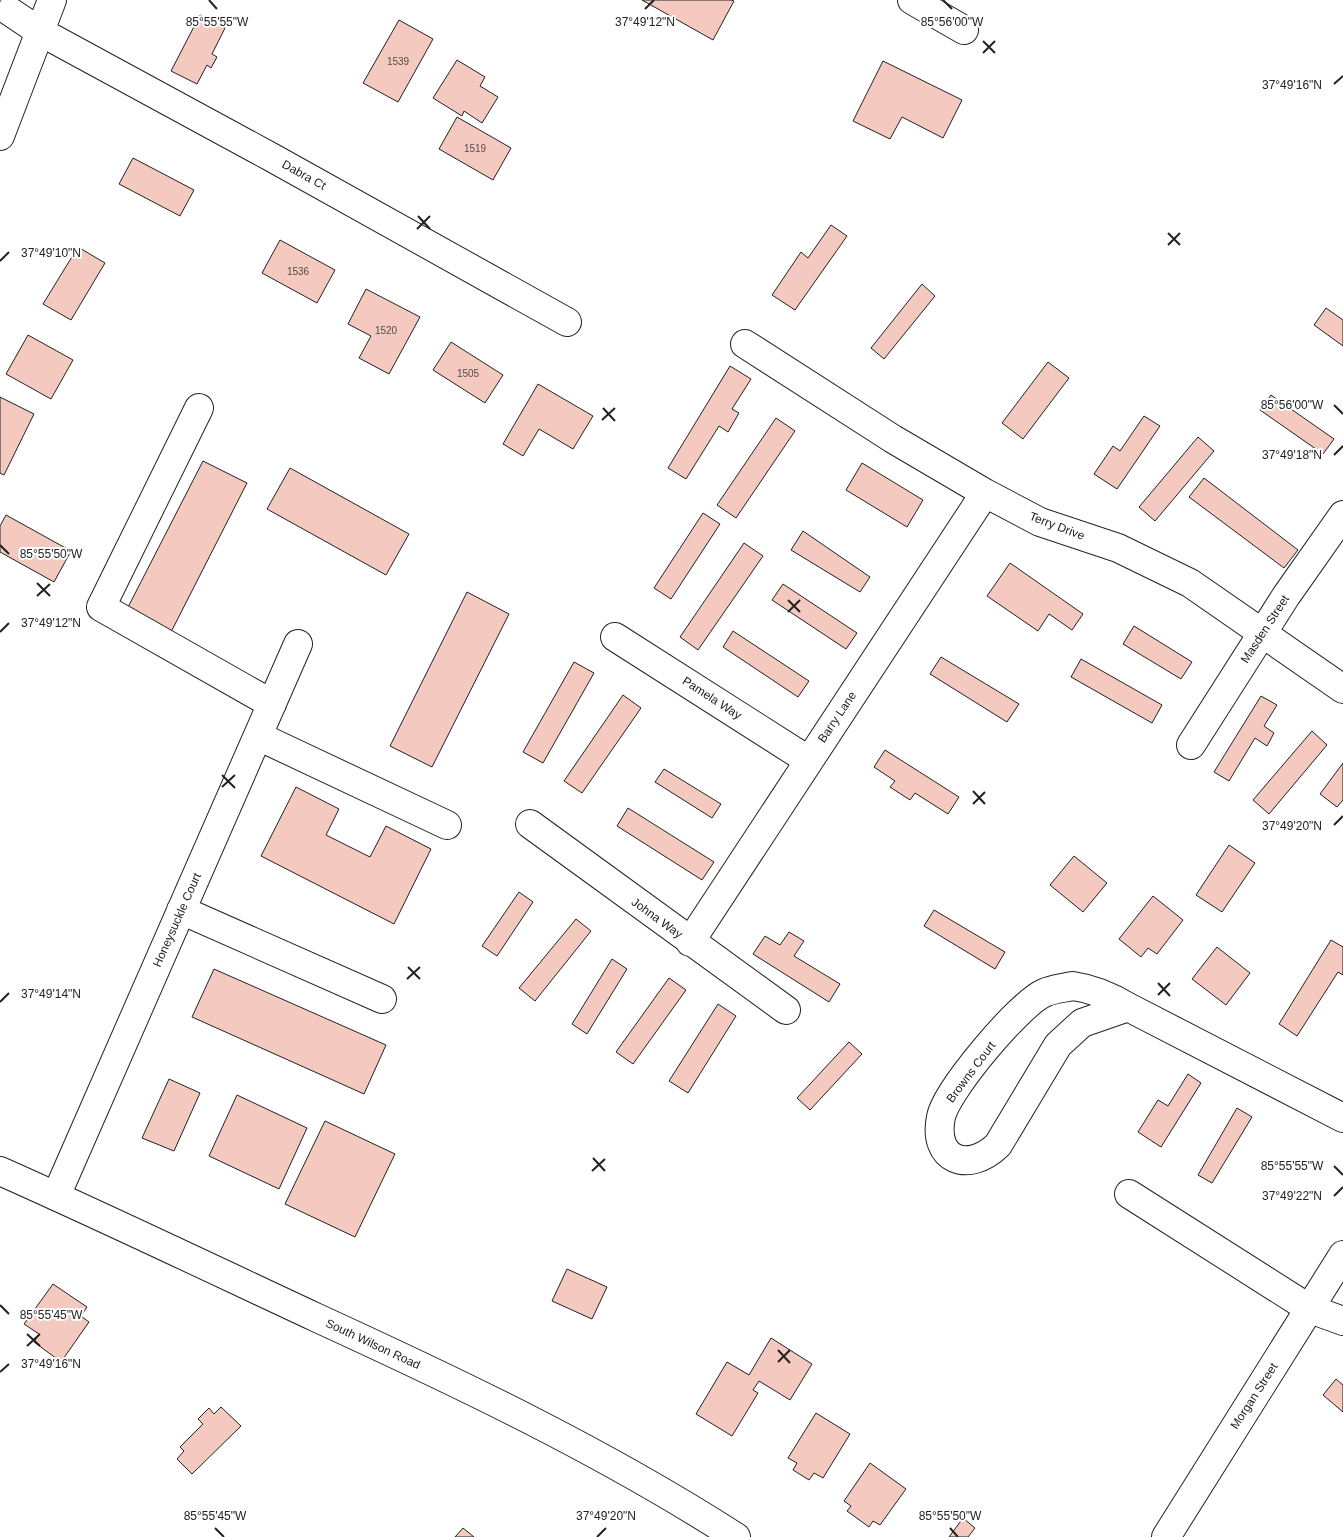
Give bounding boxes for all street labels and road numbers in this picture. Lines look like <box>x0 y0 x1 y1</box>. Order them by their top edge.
street label: Dabra Ct <box>280 157 329 193</box>
street label: Terry Drive <box>1027 509 1087 543</box>
street label: Masden Street <box>1238 592 1292 666</box>
street label: Pamela Way <box>680 674 744 722</box>
street label: Barry Lane <box>815 688 859 745</box>
street label: Honeysuckle Court <box>150 870 204 969</box>
street label: Johna Way <box>629 895 685 941</box>
street label: Browns Court <box>944 1038 999 1105</box>
street label: South Wilson Road <box>323 1316 423 1372</box>
street label: Morgan Street <box>1227 1360 1281 1432</box>

